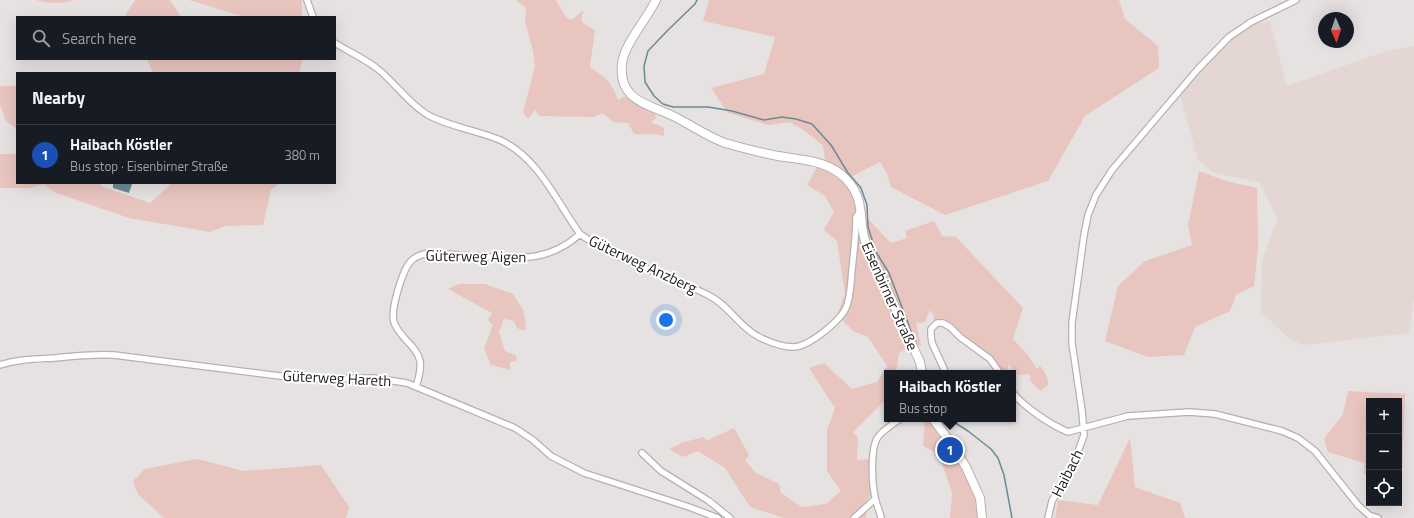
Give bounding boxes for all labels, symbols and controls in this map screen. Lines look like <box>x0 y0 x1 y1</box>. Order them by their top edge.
north arrow <box>1318 12 1354 48</box>
search box <box>16 16 336 60</box>
icon: search <box>30 27 52 49</box>
text: Search here <box>62 27 136 50</box>
text: Nearby <box>32 85 85 111</box>
text: Haibach Köstler <box>70 133 172 156</box>
text: 1 <box>41 145 49 165</box>
text: 380 m <box>284 145 320 165</box>
text: Bus stop · Eisenbirner Straße <box>70 156 228 176</box>
street label: Güterweg Anzberg <box>585 229 701 299</box>
street label: Eisenbirner Straße <box>856 238 924 354</box>
street label: Güterweg Aigen <box>425 244 527 268</box>
your location <box>656 310 676 330</box>
street label: Güterweg Hareth <box>282 364 392 392</box>
popup <box>884 370 1016 422</box>
text: Haibach Köstler <box>899 375 1001 398</box>
text: Bus stop <box>899 398 947 418</box>
map controls <box>1366 398 1402 506</box>
button: + <box>1366 398 1402 434</box>
button: − <box>1366 434 1402 470</box>
pin: 1 <box>937 435 963 465</box>
street label: Haibach <box>1045 445 1089 501</box>
button: locate <box>1366 470 1402 506</box>

